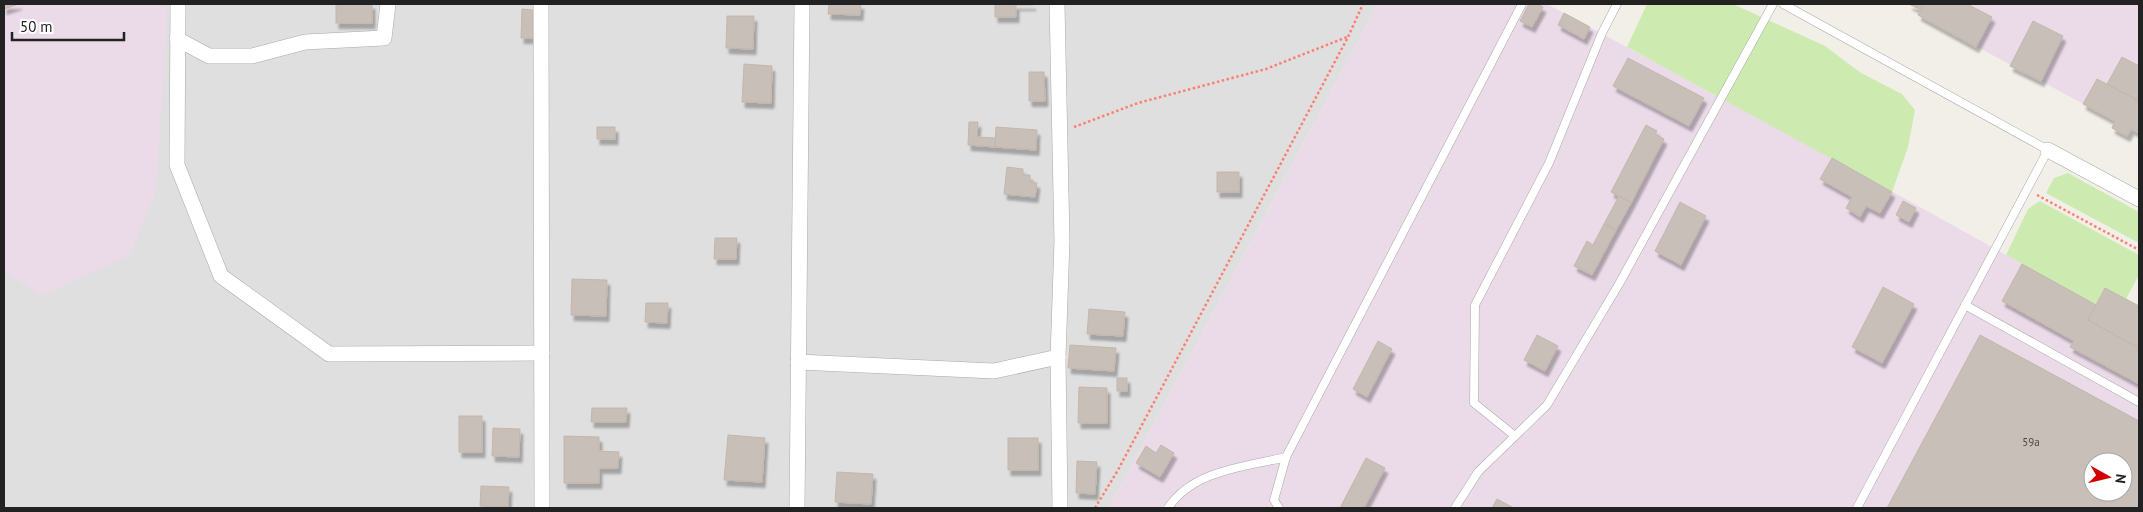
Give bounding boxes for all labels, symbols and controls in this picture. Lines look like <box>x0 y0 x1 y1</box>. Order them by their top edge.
scale bar <box>12 10 125 42</box>
text: 50 m <box>20 17 53 36</box>
house number: 59а <box>2022 435 2040 449</box>
north arrow <box>2083 452 2133 502</box>
text: N <box>2111 473 2130 485</box>

